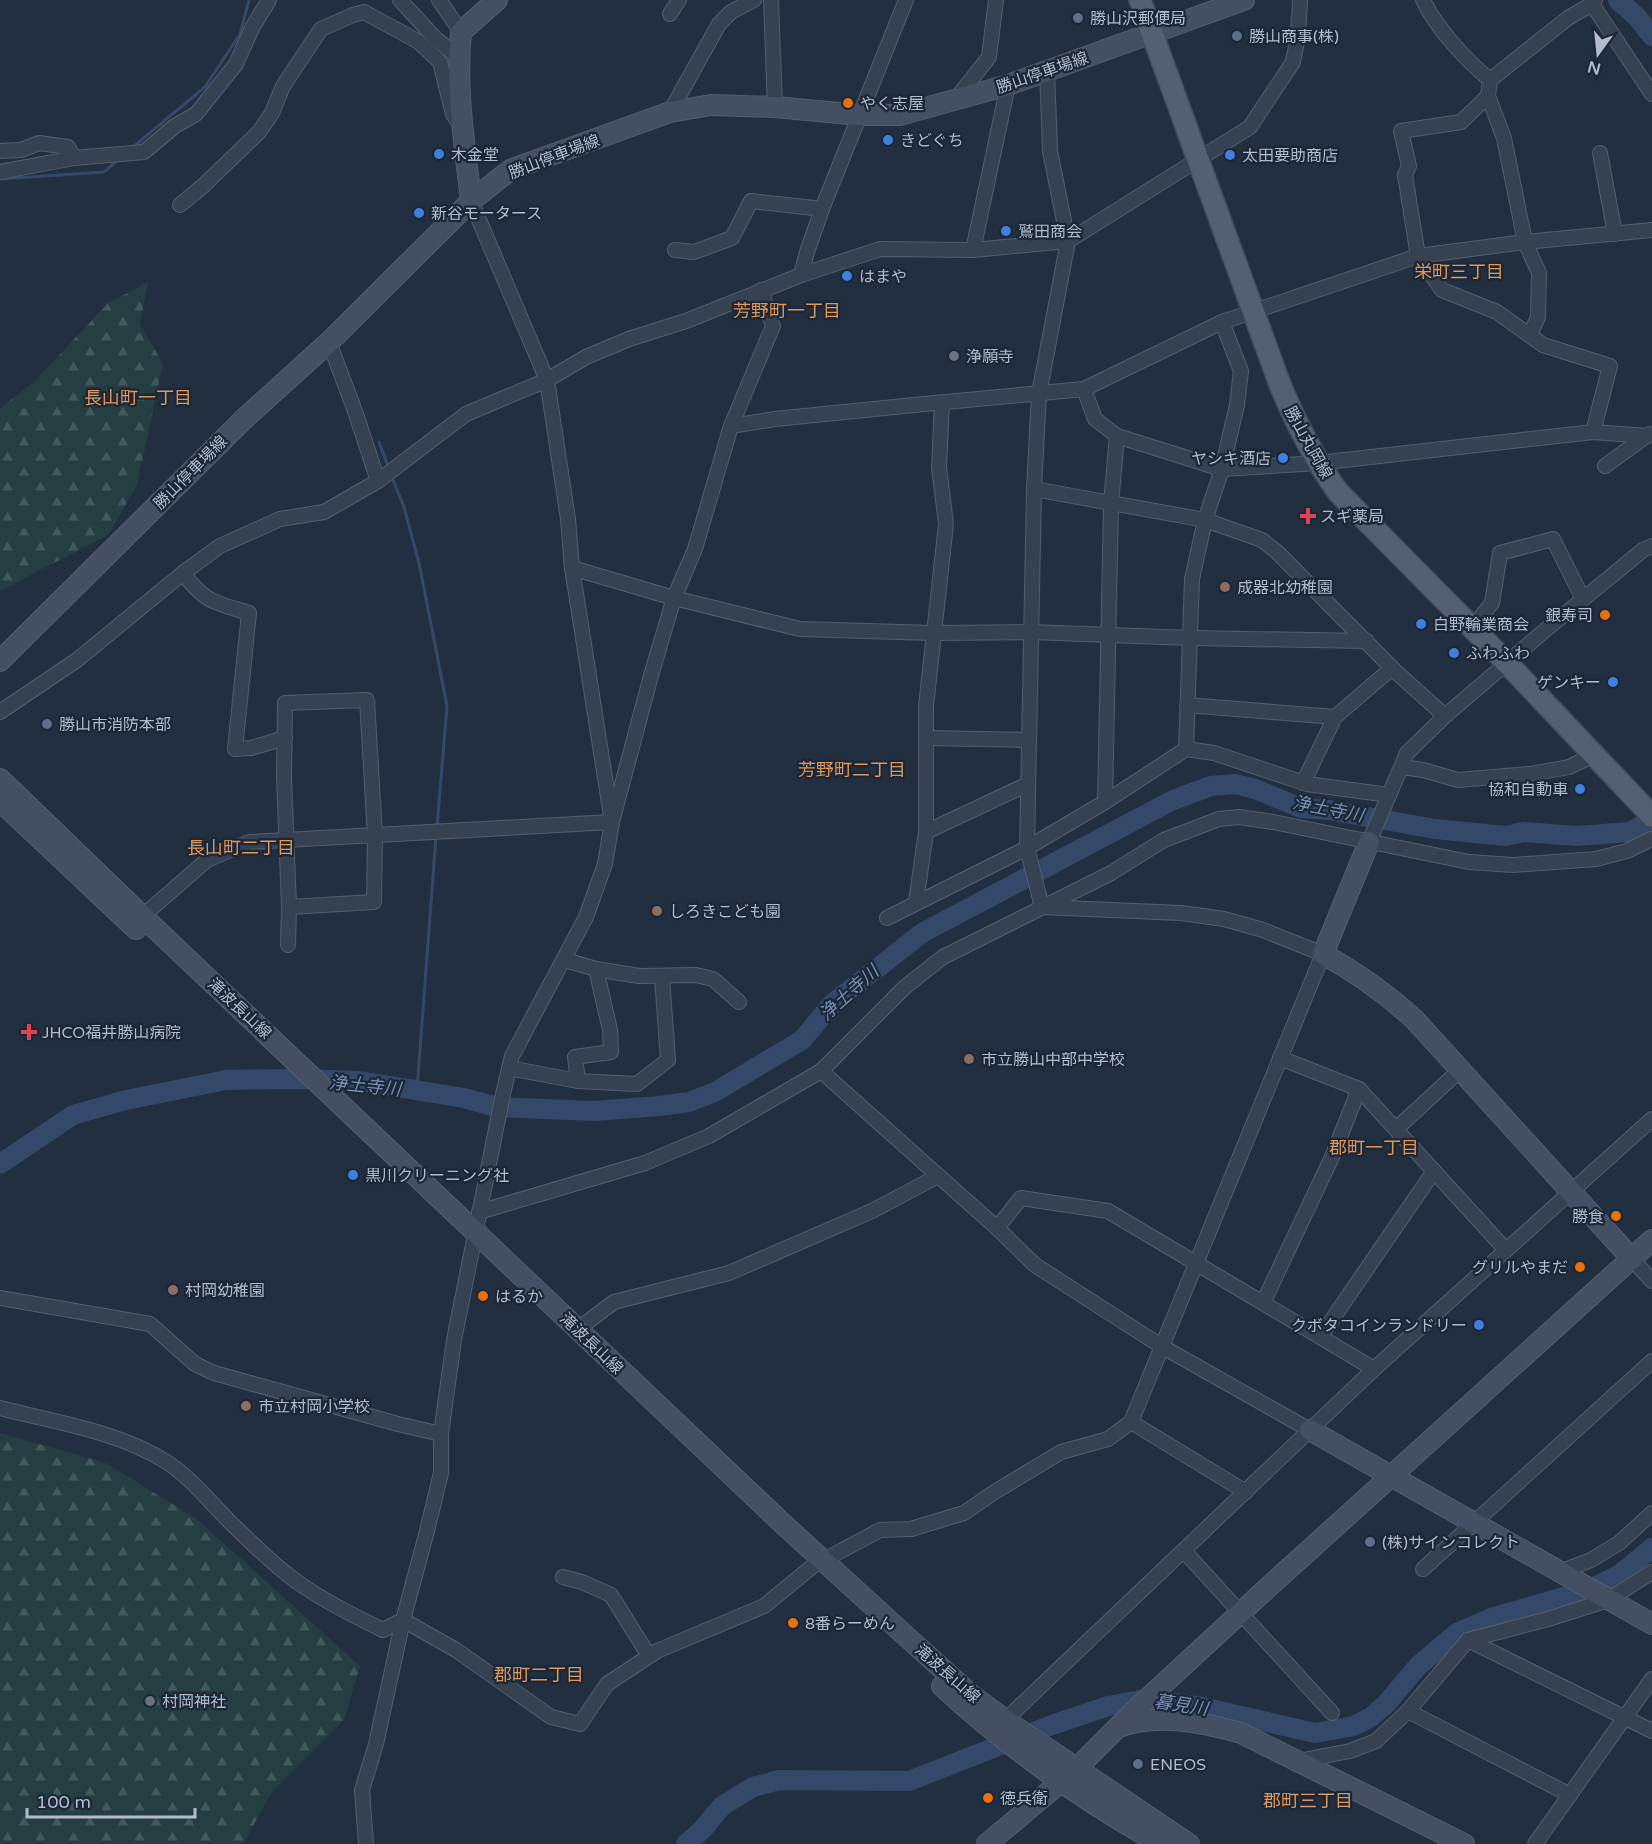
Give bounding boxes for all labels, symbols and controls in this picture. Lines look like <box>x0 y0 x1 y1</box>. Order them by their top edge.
place label: 勝山沢郵便局 <box>1090 9 1186 29</box>
marker: 勝山沢郵便局 <box>1071 11 1085 25</box>
north arrow <box>1568 24 1628 84</box>
place label: 勝山商事(株) <box>1249 27 1339 47</box>
marker: 勝山商事(株) <box>1230 29 1244 43</box>
street label: 勝山停車場線 <box>994 48 1091 98</box>
text: N <box>1586 56 1603 79</box>
place label: やく志屋 <box>860 94 924 114</box>
marker: やく志屋 <box>841 96 855 110</box>
street label: 勝山停車場線 <box>506 130 603 183</box>
place label: きどぐち <box>900 131 964 151</box>
marker: きどぐち <box>881 133 895 147</box>
place label: 木金堂 <box>451 145 499 165</box>
place label: 太田要助商店 <box>1242 146 1338 166</box>
marker: 木金堂 <box>432 147 446 161</box>
marker: 太田要助商店 <box>1223 148 1237 162</box>
place label: 新谷モータース <box>431 204 542 224</box>
marker: 新谷モータース <box>412 206 426 220</box>
place label: 鷲田商会 <box>1018 222 1082 242</box>
marker: 鷲田商会 <box>999 224 1013 238</box>
district label: 栄町三丁目 <box>1414 261 1504 283</box>
place label: はまや <box>859 267 907 287</box>
marker: はまや <box>840 269 854 283</box>
district label: 芳野町一丁目 <box>733 300 841 322</box>
place label: 浄願寺 <box>966 347 1014 367</box>
marker: 浄願寺 <box>947 349 961 363</box>
district label: 長山町一丁目 <box>84 387 192 409</box>
street label: 勝山丸岡線 <box>1280 403 1336 482</box>
street label: 勝山停車場線 <box>150 432 232 514</box>
place label: ヤシキ酒店 <box>1191 449 1271 469</box>
marker: ヤシキ酒店 <box>1276 451 1290 465</box>
place label: スギ薬局 <box>1320 507 1384 527</box>
marker: スギ薬局 <box>1301 509 1315 523</box>
place label: 成器北幼稚園 <box>1237 578 1333 598</box>
marker: 成器北幼稚園 <box>1218 580 1232 594</box>
place label: 銀寿司 <box>1545 606 1593 626</box>
marker: 銀寿司 <box>1598 608 1612 622</box>
place label: 白野輪業商会 <box>1433 615 1529 635</box>
marker: 白野輪業商会 <box>1414 617 1428 631</box>
place label: ふわふわ <box>1466 644 1530 664</box>
marker: ふわふわ <box>1447 646 1461 660</box>
place label: ゲンキー <box>1537 673 1601 693</box>
marker: ゲンキー <box>1606 675 1620 689</box>
place label: 勝山市消防本部 <box>59 715 171 735</box>
marker: 勝山市消防本部 <box>40 717 54 731</box>
district label: 芳野町二丁目 <box>798 759 906 781</box>
place label: 協和自動車 <box>1488 780 1568 800</box>
marker: 協和自動車 <box>1573 782 1587 796</box>
water label: 浄土寺川 <box>1291 791 1367 827</box>
district label: 長山町二丁目 <box>187 837 295 859</box>
place label: しろきこども園 <box>669 902 781 922</box>
marker: しろきこども園 <box>650 904 664 918</box>
water label: 浄土寺川 <box>815 959 885 1025</box>
street label: 滝波長山線 <box>203 974 275 1043</box>
marker: JHCO福井勝山病院 <box>20 1023 38 1041</box>
place label: JHCO福井勝山病院 <box>42 1023 181 1043</box>
place label: 市立勝山中部中学校 <box>981 1050 1125 1070</box>
marker: 市立勝山中部中学校 <box>962 1052 976 1066</box>
water label: 浄土寺川 <box>328 1071 404 1101</box>
district label: 郡町一丁目 <box>1329 1137 1419 1159</box>
place label: 黒川クリーニング社 <box>365 1166 509 1186</box>
marker: 黒川クリーニング社 <box>346 1168 360 1182</box>
place label: 勝食 <box>1572 1207 1604 1227</box>
marker: 勝食 <box>1609 1209 1623 1223</box>
place label: グリルやまだ <box>1472 1258 1568 1278</box>
marker: グリルやまだ <box>1573 1260 1587 1274</box>
place label: 村岡幼稚園 <box>185 1281 265 1301</box>
marker: 村岡幼稚園 <box>166 1283 180 1297</box>
place label: はるか <box>495 1287 543 1307</box>
marker: はるか <box>476 1289 490 1303</box>
street label: 滝波長山線 <box>556 1309 627 1379</box>
place label: クボタコインランドリー <box>1291 1316 1467 1336</box>
marker: クボタコインランドリー <box>1472 1318 1486 1332</box>
place label: 市立村岡小学校 <box>258 1397 370 1417</box>
marker: 市立村岡小学校 <box>239 1399 253 1413</box>
place label: (株)サインコレクト <box>1382 1533 1520 1553</box>
marker: (株)サインコレクト <box>1363 1535 1377 1549</box>
place label: 8番らーめん <box>805 1614 895 1634</box>
marker: 8番らーめん <box>786 1616 800 1630</box>
street label: 滝波長山線 <box>911 1640 984 1708</box>
district label: 郡町二丁目 <box>494 1664 584 1686</box>
water label: 暮見川 <box>1153 1690 1211 1720</box>
place label: 村岡神社 <box>162 1692 226 1712</box>
marker: 村岡神社 <box>143 1694 157 1708</box>
place label: ENEOS <box>1150 1755 1206 1775</box>
marker: ENEOS <box>1131 1757 1145 1771</box>
scale bar <box>27 1781 195 1819</box>
place label: 徳兵衛 <box>1000 1789 1048 1809</box>
district label: 郡町三丁目 <box>1263 1790 1353 1812</box>
text: 100 m <box>36 1791 91 1813</box>
marker: 徳兵衛 <box>981 1791 995 1805</box>

